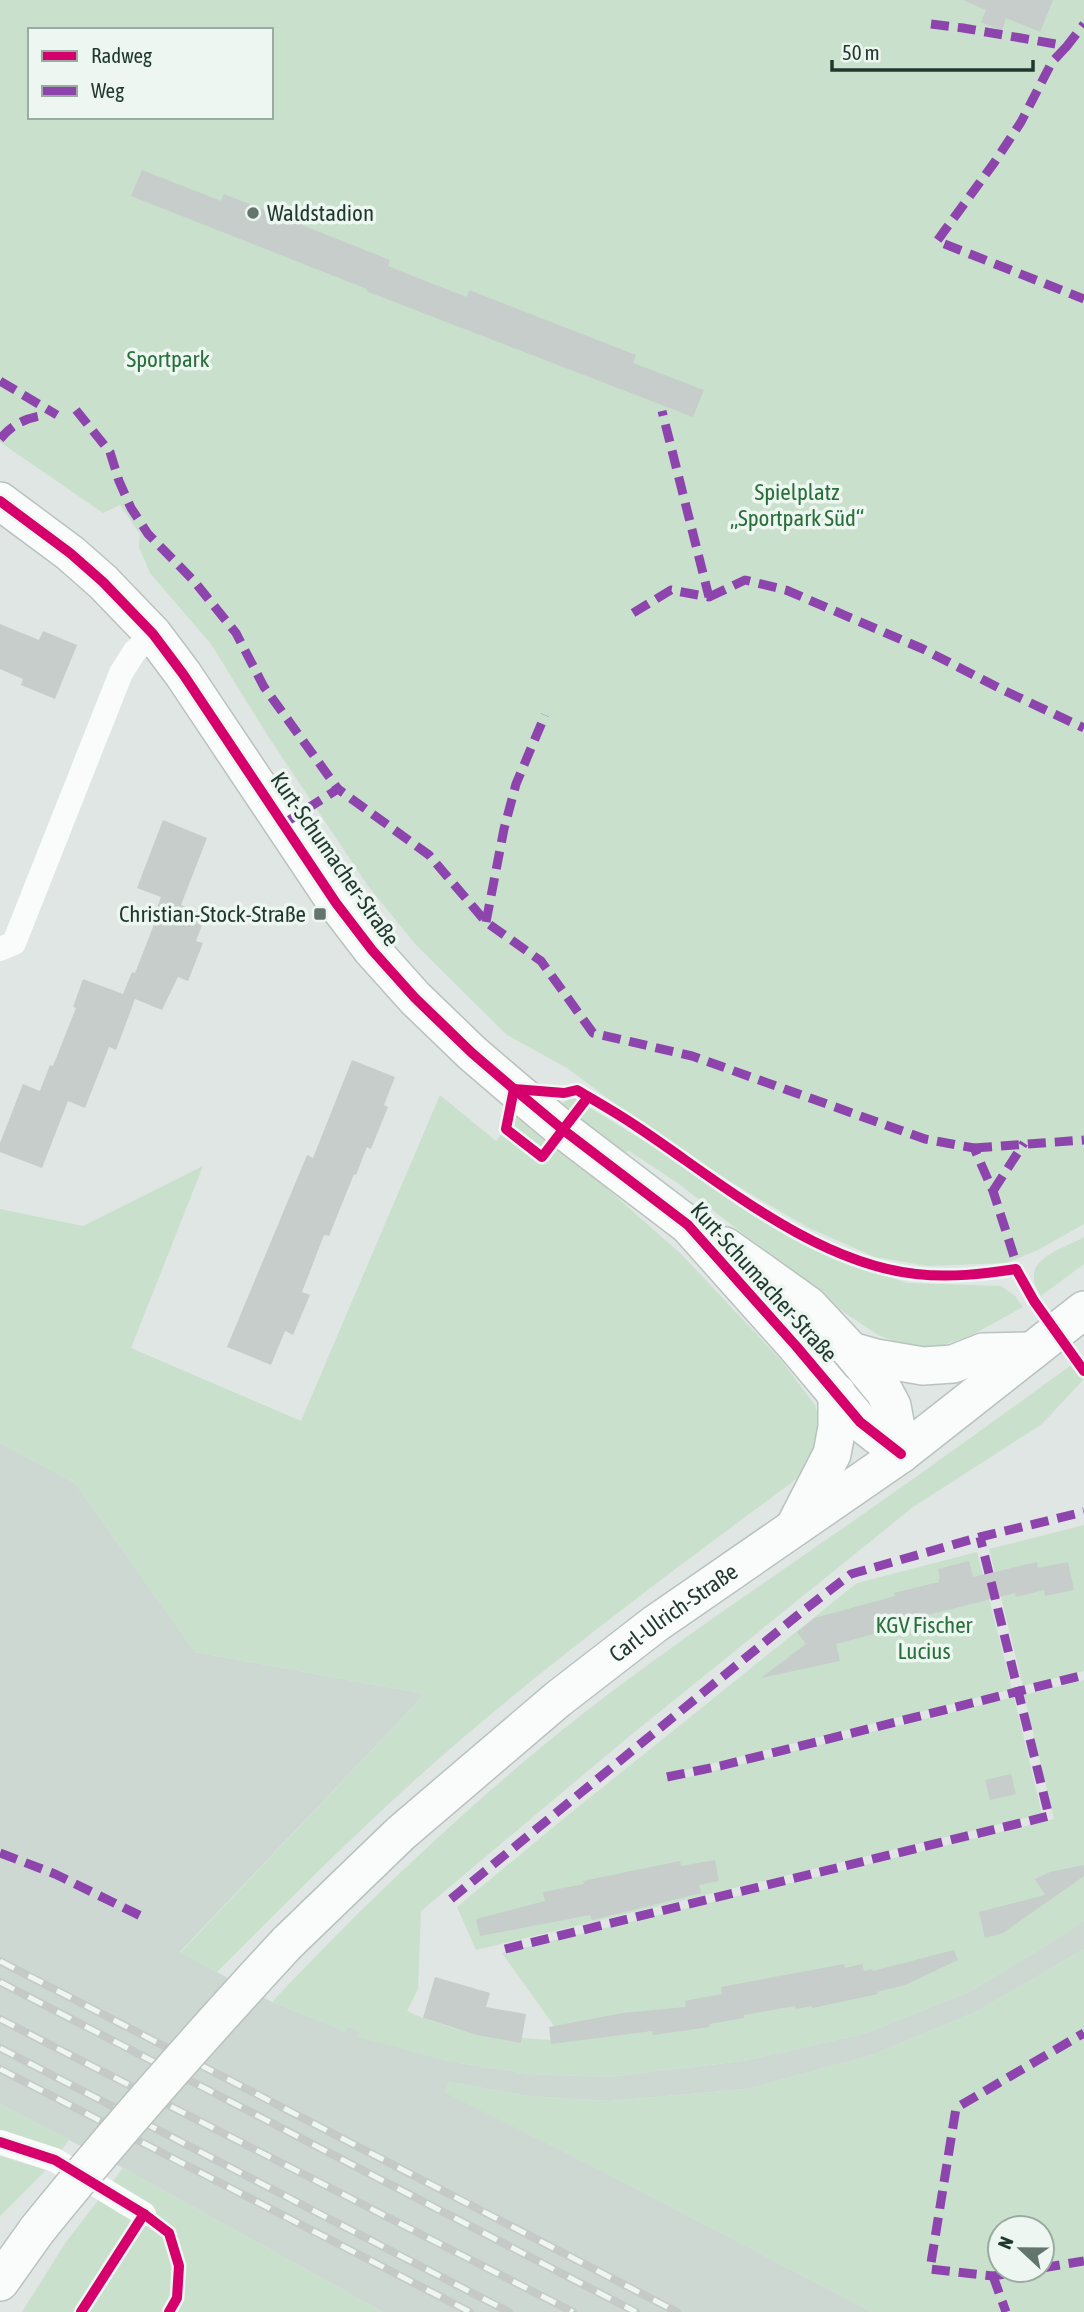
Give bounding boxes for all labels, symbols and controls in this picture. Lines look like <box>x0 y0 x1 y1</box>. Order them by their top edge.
legend <box>28 28 273 119</box>
scale bar <box>832 28 1033 72</box>
text: 50 m <box>842 40 880 64</box>
text: Radweg <box>91 43 152 67</box>
text: Weg <box>91 78 124 102</box>
place label: Waldstadion <box>267 200 374 226</box>
marker: Waldstadion <box>245 205 261 221</box>
park label: Sportpark <box>126 346 210 372</box>
park label: Spielplatz „Sportpark Süd“ <box>730 479 864 531</box>
street label: Kurt-Schumacher-Straße <box>265 767 405 951</box>
place label: Christian-Stock-Straße <box>119 901 306 927</box>
marker: Christian-Stock-Straße <box>312 906 328 922</box>
street label: Kurt-Schumacher-Straße <box>685 1197 843 1367</box>
street label: Carl-Ulrich-Straße <box>604 1558 742 1667</box>
park label: KGV Fischer Lucius <box>876 1612 974 1664</box>
north arrow <box>986 2214 1056 2284</box>
text: N <box>993 2233 1018 2252</box>

